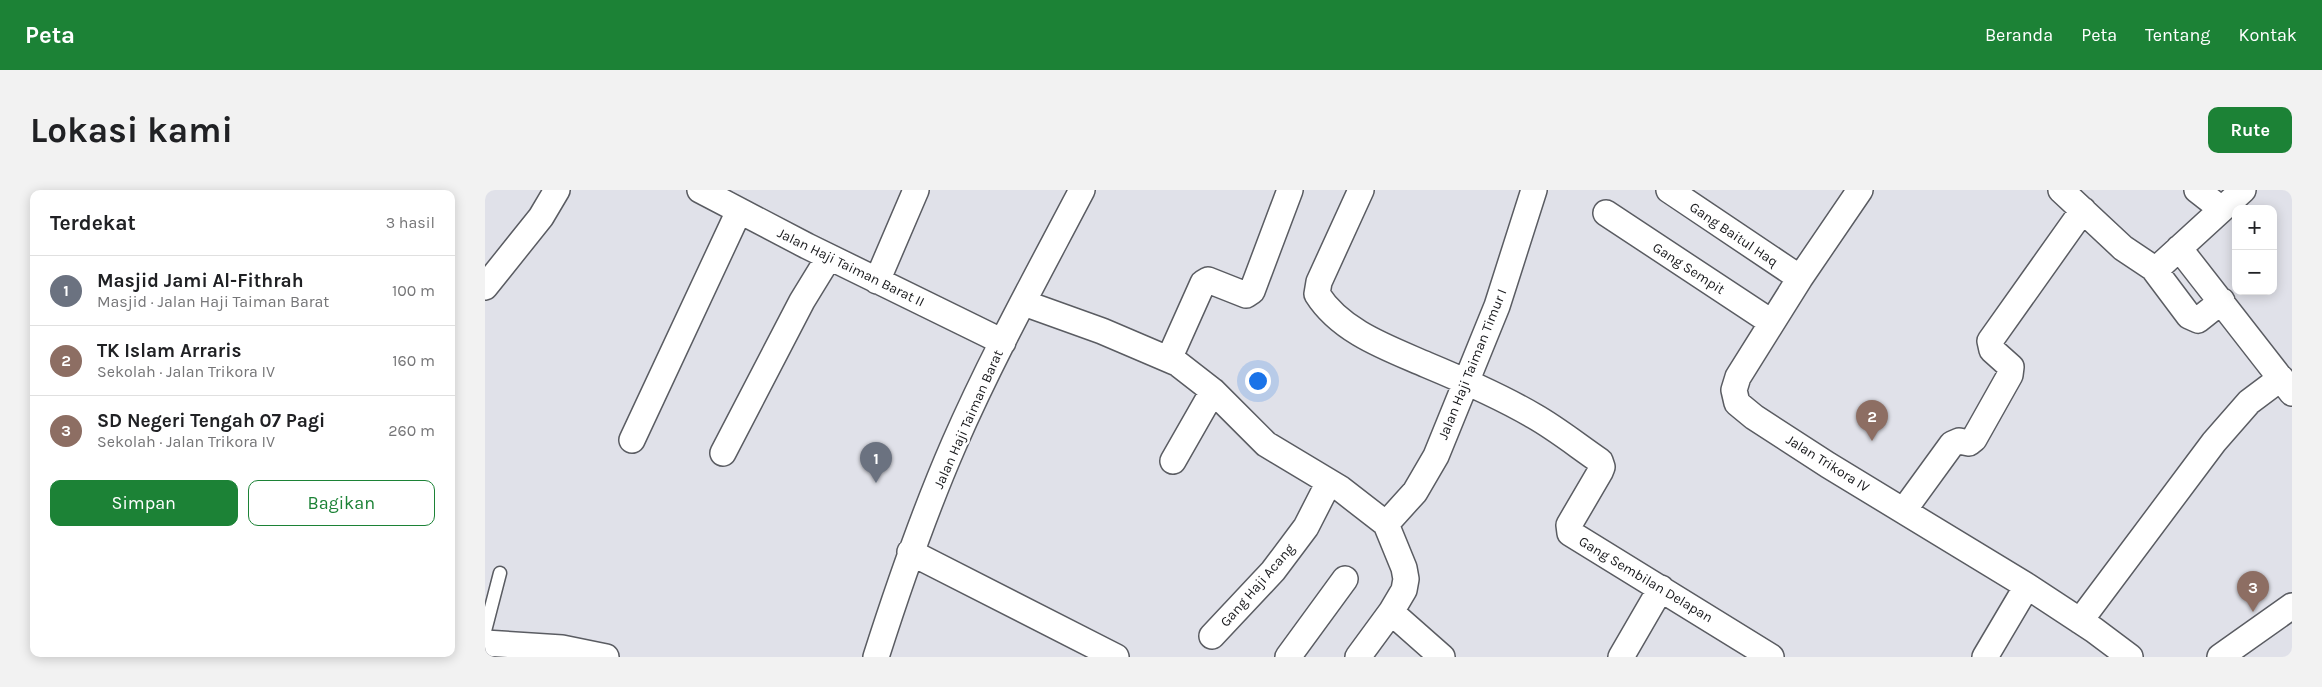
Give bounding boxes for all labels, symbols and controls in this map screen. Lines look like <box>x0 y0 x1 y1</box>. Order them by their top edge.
text: Peta <box>25 21 75 49</box>
text: Beranda <box>1985 24 2053 46</box>
text: Peta <box>2081 24 2117 46</box>
text: Tentang <box>2145 24 2211 46</box>
text: Kontak <box>2239 24 2297 46</box>
button: Rute <box>2208 107 2292 153</box>
text: Lokasi kami <box>30 110 233 151</box>
street label: Gang Baitul Haq <box>1686 199 1781 270</box>
map controls <box>2232 205 2277 295</box>
button: + <box>2232 205 2277 250</box>
text: Terdekat <box>50 211 136 235</box>
text: 3 hasil <box>386 213 435 232</box>
street label: Jalan Haji Taiman Barat II <box>774 224 927 311</box>
street label: Gang Sempit <box>1649 239 1728 298</box>
button: − <box>2232 250 2277 295</box>
text: Masjid Jami Al-Fithrah <box>97 270 304 292</box>
text: 1 <box>63 281 69 300</box>
text: 100 m <box>392 281 435 300</box>
street label: Jalan Haji Taiman Timur I <box>1434 286 1511 442</box>
text: Masjid · Jalan Haji Taiman Barat <box>97 292 329 311</box>
text: TK Islam Arraris <box>97 340 242 362</box>
street label: Jalan Haji Taiman Barat <box>930 347 1007 491</box>
text: 2 <box>61 351 71 370</box>
text: 160 m <box>392 351 435 370</box>
text: Sekolah · Jalan Trikora IV <box>97 362 275 381</box>
your location <box>1245 368 1271 394</box>
pin: 2 <box>1856 400 1888 441</box>
text: SD Negeri Tengah 07 Pagi <box>97 410 325 432</box>
text: 3 <box>61 421 71 440</box>
text: 260 m <box>388 421 435 440</box>
street label: Jalan Trikora IV <box>1783 431 1873 496</box>
text: Sekolah · Jalan Trikora IV <box>97 432 275 451</box>
pin: 1 <box>860 442 892 483</box>
button: Simpan <box>50 480 238 526</box>
button: Bagikan <box>248 480 435 526</box>
street label: Gang Sembilan Delapan <box>1576 533 1716 626</box>
street label: Gang Haji Acang <box>1217 540 1298 630</box>
pin: 3 <box>2237 571 2269 612</box>

